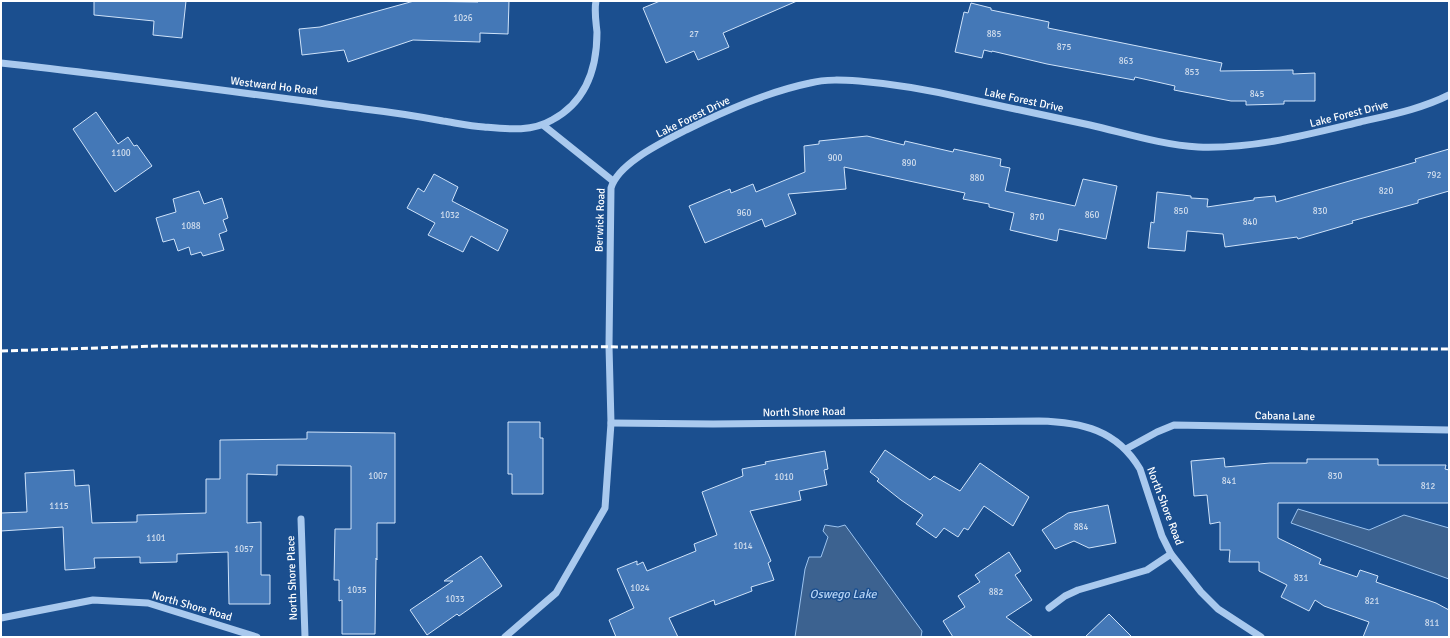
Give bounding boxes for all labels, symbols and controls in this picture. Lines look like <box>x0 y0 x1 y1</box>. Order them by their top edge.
house number: 1026 <box>453 13 473 24</box>
house number: 27 <box>689 29 699 40</box>
house number: 885 <box>987 29 1001 40</box>
house number: 875 <box>1057 42 1071 53</box>
house number: 863 <box>1119 56 1133 67</box>
house number: 853 <box>1185 67 1199 78</box>
street label: Westward Ho Road <box>230 74 319 98</box>
street label: Lake Forest Drive <box>983 85 1065 115</box>
house number: 845 <box>1250 89 1264 100</box>
street label: Lake Forest Drive <box>654 93 732 141</box>
street label: Lake Forest Drive <box>1308 98 1390 130</box>
house number: 1100 <box>111 148 131 159</box>
house number: 900 <box>828 153 842 164</box>
house number: 890 <box>902 158 916 169</box>
house number: 792 <box>1427 170 1441 181</box>
house number: 880 <box>970 173 984 184</box>
house number: 820 <box>1379 186 1393 197</box>
street label: Berwick Road <box>592 188 608 252</box>
house number: 850 <box>1174 206 1188 217</box>
house number: 830 <box>1313 206 1327 217</box>
house number: 960 <box>737 208 751 219</box>
house number: 1032 <box>440 210 460 221</box>
house number: 860 <box>1085 210 1099 221</box>
house number: 870 <box>1030 212 1044 223</box>
house number: 840 <box>1243 217 1257 228</box>
house number: 1088 <box>181 221 201 232</box>
street label: North Shore Road <box>762 405 846 419</box>
street label: Cabana Lane <box>1255 409 1315 423</box>
street label: North Shore Road <box>1144 465 1186 547</box>
house number: 1007 <box>368 471 388 482</box>
house number: 830 <box>1328 471 1342 482</box>
house number: 1010 <box>774 472 794 483</box>
house number: 841 <box>1222 476 1236 487</box>
house number: 812 <box>1421 481 1435 492</box>
house number: 1115 <box>49 501 69 512</box>
house number: 884 <box>1074 522 1088 533</box>
house number: 1101 <box>146 533 166 544</box>
street label: North Shore Place <box>284 535 300 621</box>
house number: 1014 <box>733 541 753 552</box>
house number: 1057 <box>234 544 254 555</box>
house number: 831 <box>1294 573 1308 584</box>
house number: 1024 <box>630 583 650 594</box>
house number: 1035 <box>347 585 367 596</box>
water label: Oswego Lake <box>810 587 877 602</box>
house number: 882 <box>989 587 1003 598</box>
street label: North Shore Road <box>150 588 234 624</box>
house number: 1033 <box>445 594 465 605</box>
house number: 821 <box>1365 596 1379 607</box>
house number: 811 <box>1425 618 1439 629</box>

